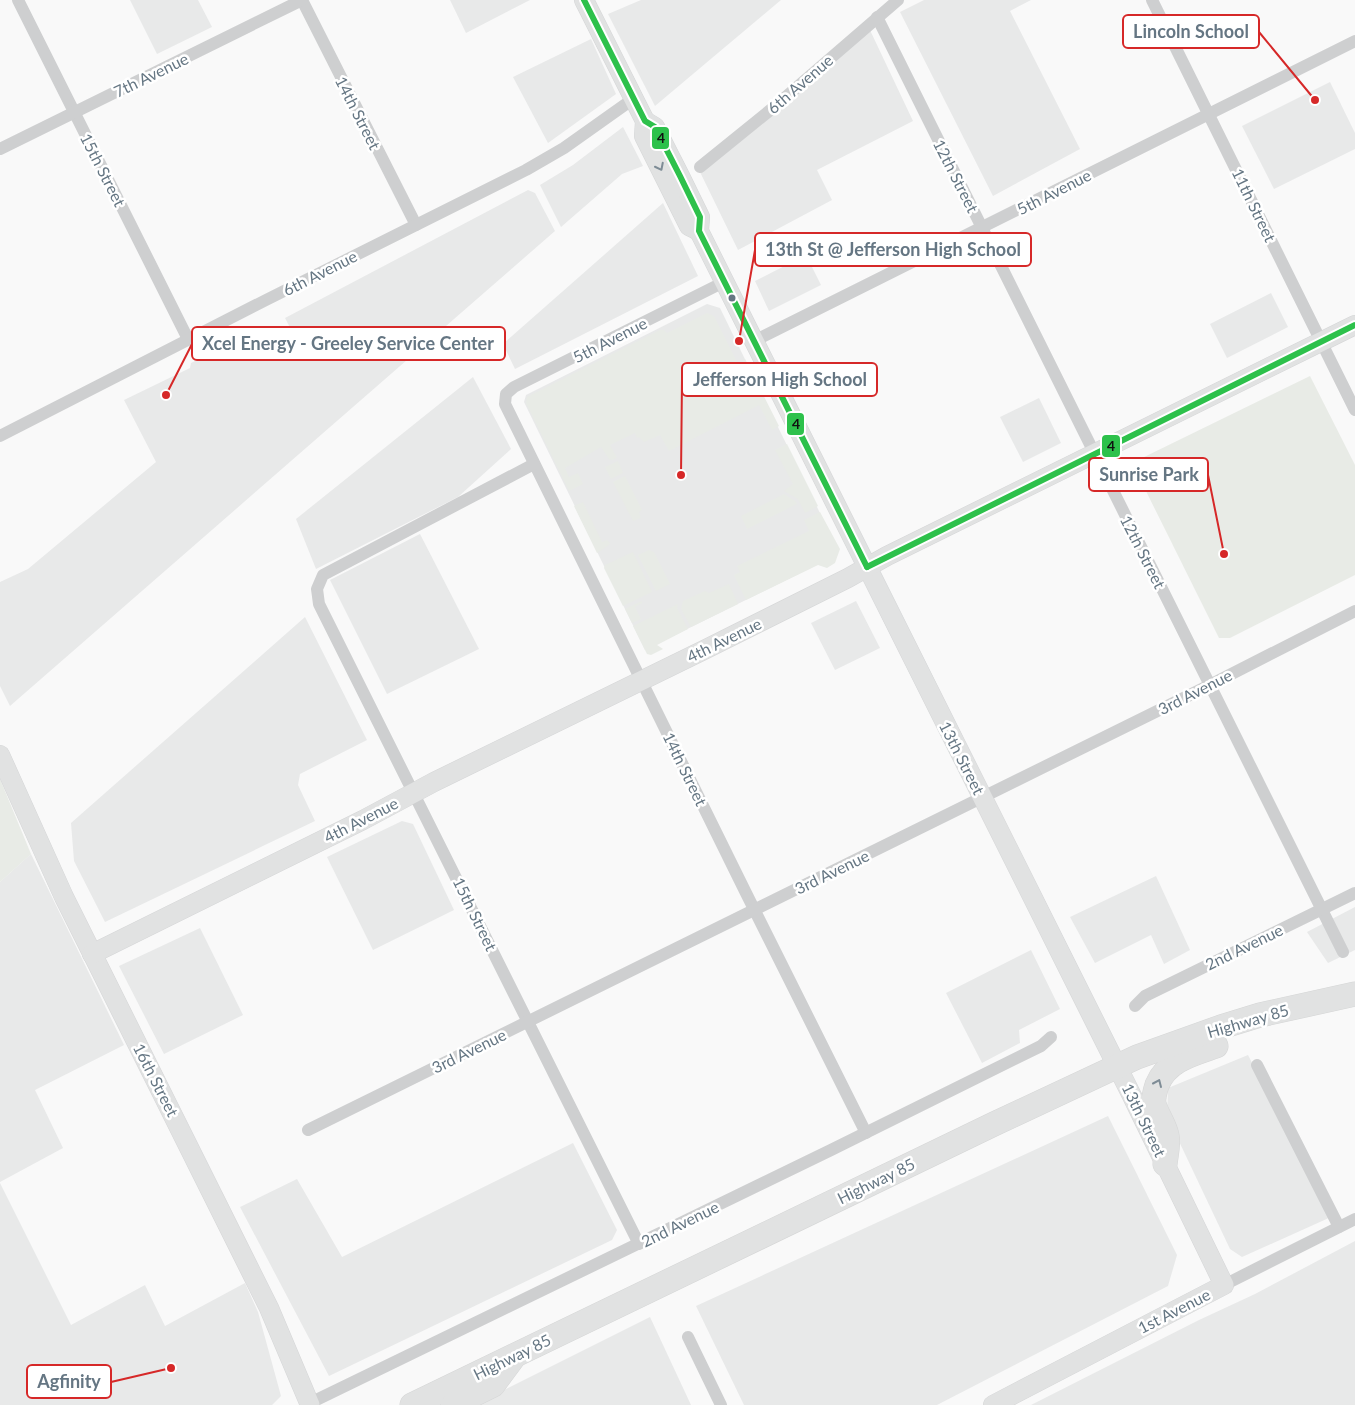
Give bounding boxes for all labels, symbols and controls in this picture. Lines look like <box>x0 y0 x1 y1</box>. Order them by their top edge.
callout: Lincoln School <box>1123 15 1259 48</box>
text: Lincoln School <box>1133 20 1249 42</box>
street label: 7th Avenue <box>110 48 191 101</box>
street label: 6th Avenue <box>763 50 836 117</box>
street label: 14th Street <box>332 73 385 153</box>
line badge: 4 <box>651 126 670 150</box>
text: 4 <box>657 129 665 146</box>
street label: 15th Street <box>77 130 130 210</box>
street label: 12th Street <box>930 136 983 216</box>
one-way arrow <box>654 161 664 170</box>
street label: 5th Avenue <box>1014 165 1094 218</box>
street label: 11th Street <box>1228 165 1281 245</box>
callout: 13th St @ Jefferson High School <box>755 233 1031 266</box>
text: 13th St @ Jefferson High School <box>765 238 1021 260</box>
street label: 6th Avenue <box>280 246 360 299</box>
unlabelled marker <box>727 293 737 303</box>
street label: 5th Avenue <box>570 313 650 366</box>
callout: Xcel Energy - Greeley Service Center <box>192 327 505 360</box>
text: Xcel Energy - Greeley Service Center <box>202 332 494 354</box>
callout: Jefferson High School <box>682 363 877 396</box>
text: Jefferson High School <box>693 368 867 390</box>
line badge: 4 <box>786 412 805 436</box>
text: 4 <box>792 415 800 432</box>
line badge: 4 <box>1101 434 1121 458</box>
text: 4 <box>1107 437 1115 454</box>
callout: Sunrise Park <box>1089 458 1208 491</box>
text: Sunrise Park <box>1099 463 1199 485</box>
street label: 12th Street <box>1117 512 1170 592</box>
street label: 4th Avenue <box>683 613 764 666</box>
street label: 3rd Avenue <box>1155 665 1235 718</box>
street label: 13th Street <box>936 718 989 798</box>
street label: 14th Street <box>659 729 712 809</box>
street label: 4th Avenue <box>321 793 401 846</box>
street label: 3rd Avenue <box>792 845 872 898</box>
street label: 15th Street <box>449 874 502 954</box>
street label: 2nd Avenue <box>1202 920 1286 973</box>
street label: Highway 85 <box>1205 1000 1291 1041</box>
street label: 3rd Avenue <box>429 1024 509 1077</box>
street label: 16th Street <box>130 1040 183 1120</box>
one-way arrow <box>1152 1079 1163 1088</box>
street label: 13th Street <box>1118 1080 1171 1160</box>
street label: Highway 85 <box>834 1154 918 1207</box>
street label: 2nd Avenue <box>638 1197 722 1250</box>
street label: 1st Avenue <box>1134 1284 1213 1337</box>
street label: Highway 85 <box>470 1330 554 1383</box>
callout: Agfinity <box>27 1365 111 1398</box>
text: Agfinity <box>36 1370 101 1392</box>

